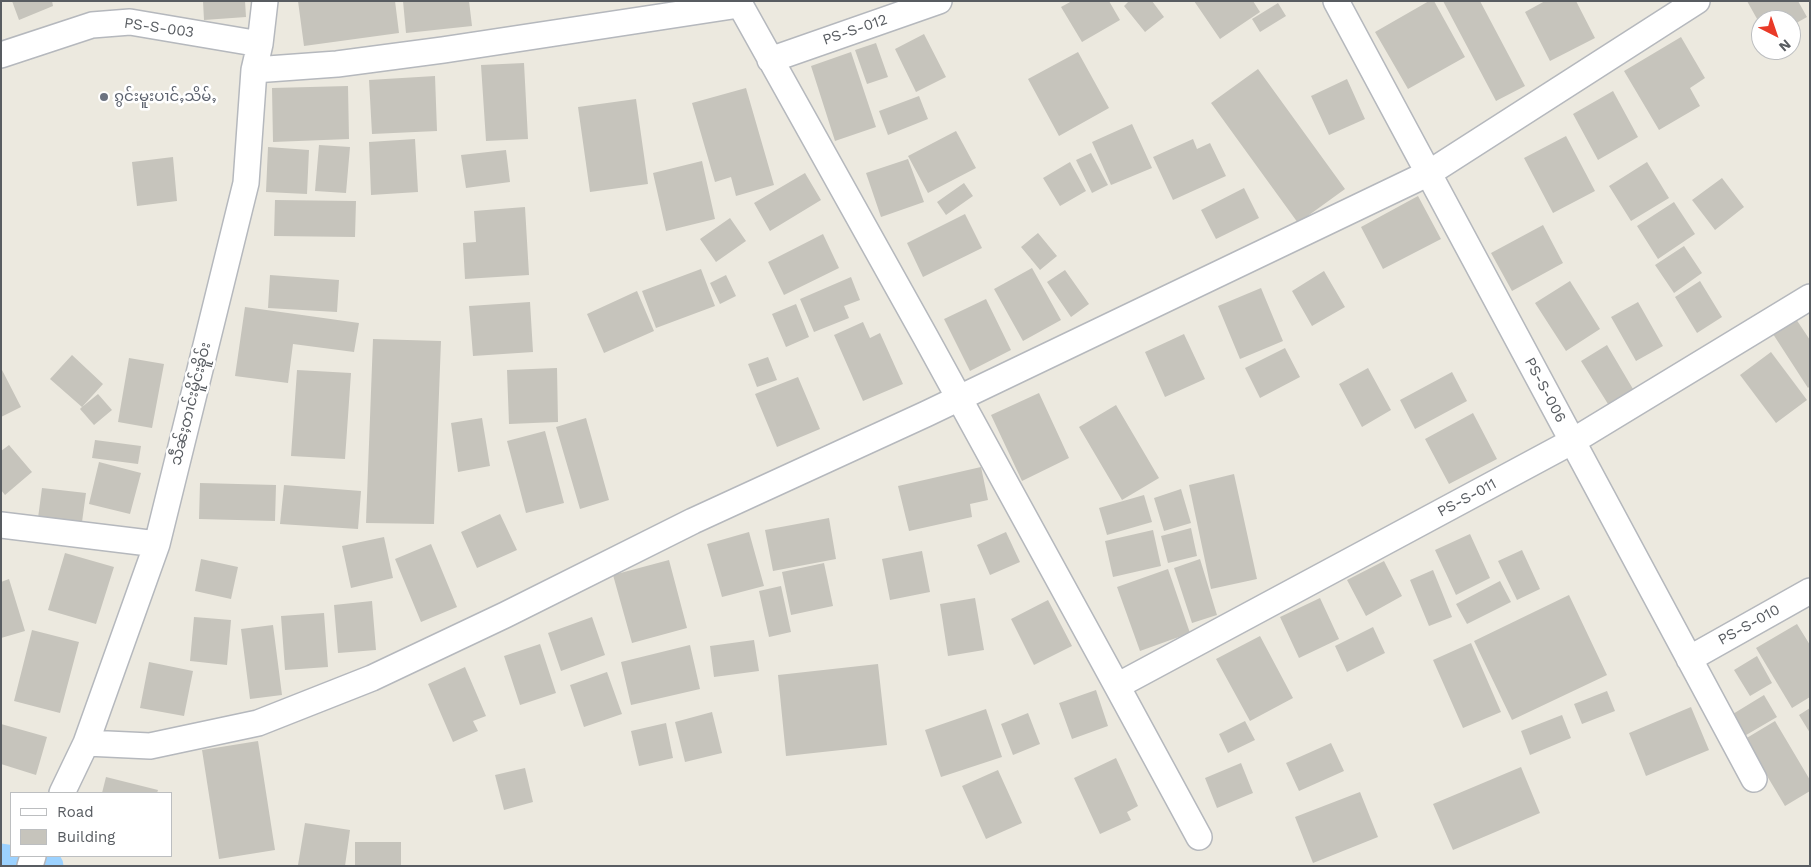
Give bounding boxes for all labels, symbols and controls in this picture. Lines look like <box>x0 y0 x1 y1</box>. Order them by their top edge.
north arrow <box>1751 10 1801 60</box>
street label: PS-S-012 <box>820 11 890 49</box>
street label: PS-S-003 <box>123 14 195 42</box>
text: N <box>1776 36 1794 55</box>
place label: ၵွင်းမူးပၢင်ႇသိမ်ႇ <box>114 88 217 106</box>
marker: ၵွင်းမူးပၢင်ႇသိမ်ႇ <box>98 91 110 103</box>
street label: သဵၼ်ႈတၢင်းမိူင်းၶိူဝ်း <box>167 341 215 467</box>
street label: PS-S-006 <box>1520 354 1570 426</box>
street label: PS-S-011 <box>1434 475 1500 521</box>
street label: PS-S-010 <box>1715 601 1783 649</box>
legend <box>10 792 172 857</box>
text: Road <box>57 803 94 821</box>
text: Building <box>57 828 115 846</box>

